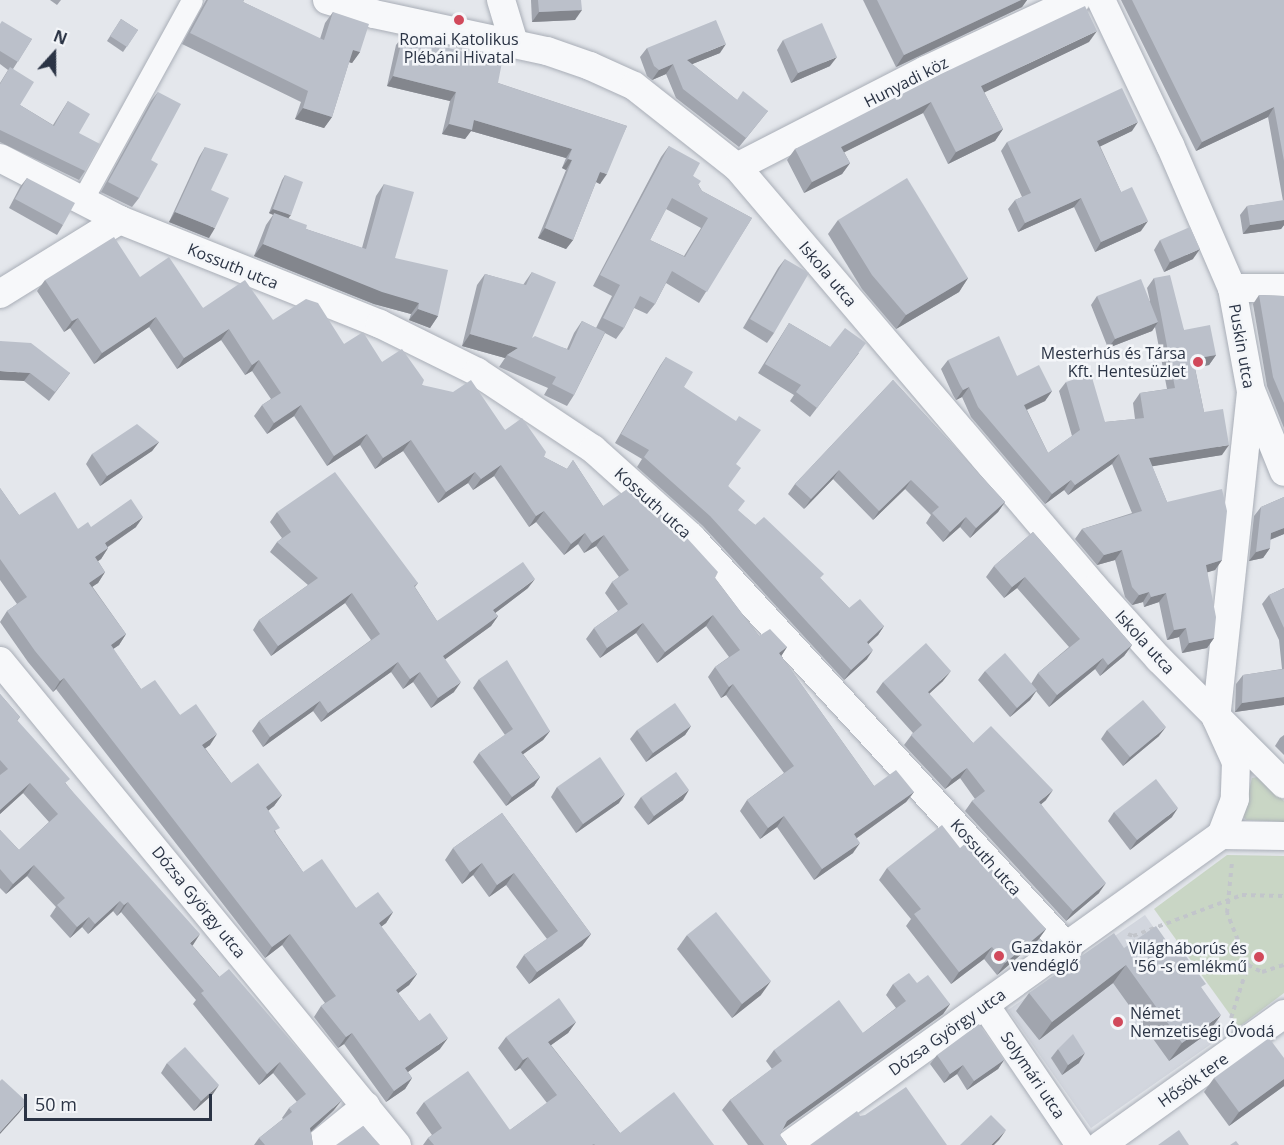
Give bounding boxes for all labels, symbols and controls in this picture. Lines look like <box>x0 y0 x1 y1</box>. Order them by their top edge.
marker: Romai Katolikus Plébáni Hivatal <box>452 13 466 27</box>
north arrow <box>24 24 84 84</box>
text: N <box>50 25 70 50</box>
place label: Romai Katolikus Plébáni Hivatal <box>399 29 519 67</box>
street label: Hunyadi köz <box>861 53 951 111</box>
street label: Iskola utca <box>795 237 861 311</box>
street label: Kossuth utca <box>185 239 281 293</box>
street label: Puskin utca <box>1225 302 1259 390</box>
place label: Mesterhús és Társa Kft. Hentesüzlet <box>1041 343 1186 381</box>
marker: Mesterhús és Társa Kft. Hentesüzlet <box>1191 355 1205 369</box>
street label: Kossuth utca <box>611 464 695 542</box>
street label: Iskola utca <box>1111 606 1179 678</box>
street label: Kossuth utca <box>947 815 1025 899</box>
street label: Dózsa György utca <box>148 842 250 962</box>
place label: Gazdakör vendéglő <box>1011 937 1082 975</box>
place label: Világháborús és '56 -s emlékmű <box>1129 938 1247 976</box>
marker: Gazdakör vendéglő <box>992 949 1006 963</box>
marker: Világháborús és '56 -s emlékmű <box>1252 950 1266 964</box>
street label: Dózsa György utca <box>885 985 1009 1079</box>
place label: Német Nemzetiségi Óvodá <box>1130 1003 1274 1041</box>
marker: Német Nemzetiségi Óvodá <box>1111 1015 1125 1029</box>
street label: Solymári utca <box>997 1028 1069 1122</box>
street label: Hősök tere <box>1154 1049 1232 1111</box>
scale bar <box>27 1082 214 1120</box>
text: 50 m <box>35 1092 77 1116</box>

